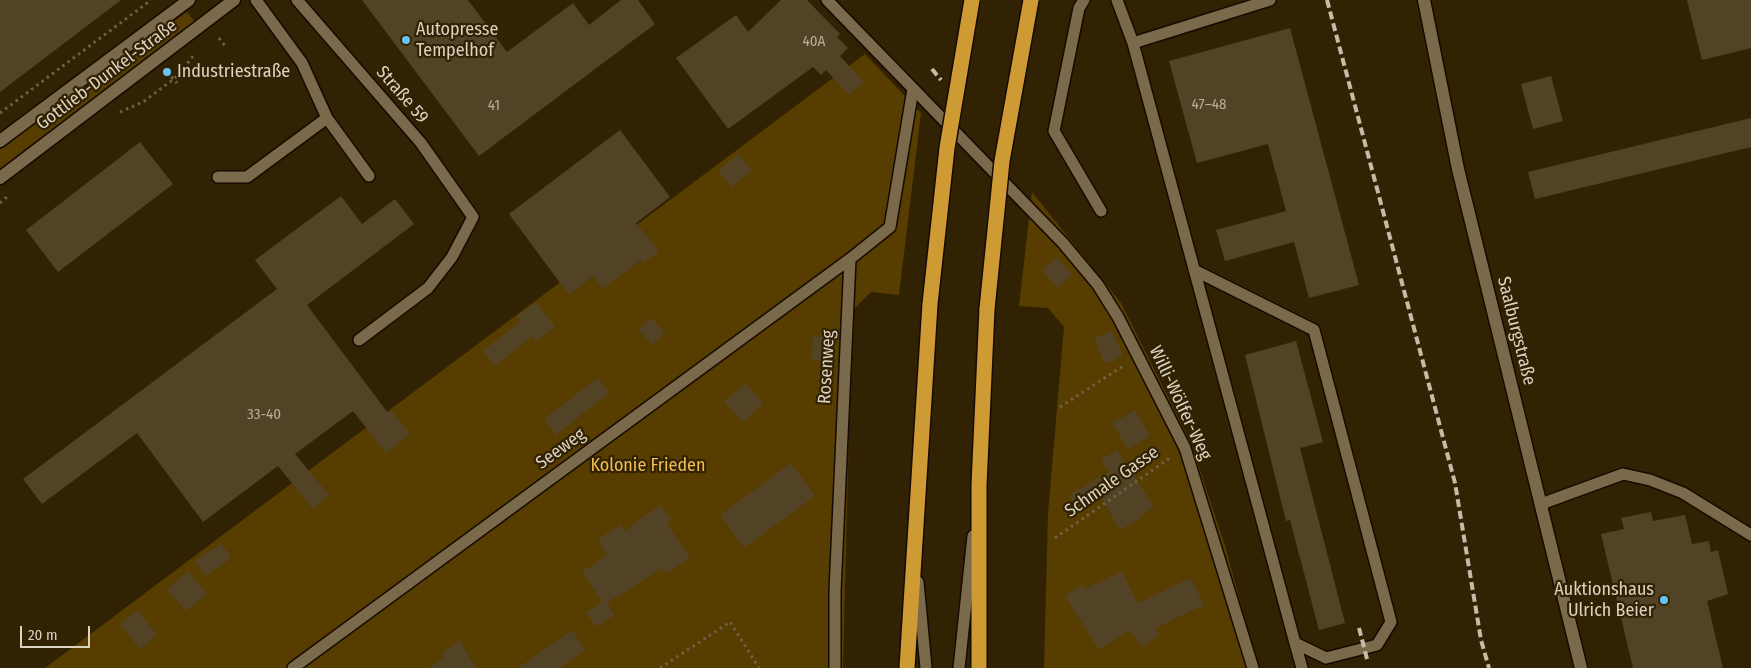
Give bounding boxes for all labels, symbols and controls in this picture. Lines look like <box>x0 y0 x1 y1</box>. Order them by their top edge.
street label: Gottlieb-Dunkel-Straße <box>32 15 182 135</box>
place label: Autopresse Tempelhof <box>416 19 498 62</box>
house number: 40A <box>803 33 825 51</box>
marker: Autopresse Tempelhof <box>400 34 412 46</box>
place label: Industriestraße <box>177 61 290 83</box>
street label: Straße 59 <box>371 62 433 128</box>
marker: Industriestraße <box>161 66 173 78</box>
house number: 47–48 <box>1192 96 1226 114</box>
house number: 41 <box>488 97 500 115</box>
street label: Saalburgstraße <box>1492 275 1540 387</box>
street label: Rosenweg <box>814 329 840 405</box>
street label: Willi-Wölfer-Weg <box>1144 343 1216 463</box>
house number: 33-40 <box>247 406 281 424</box>
street label: Seeweg <box>532 424 590 474</box>
street label: Schmale Gasse <box>1061 442 1163 522</box>
park label: Kolonie Frieden <box>590 455 706 477</box>
place label: Auktionshaus Ulrich Beier <box>1554 579 1654 622</box>
marker: Auktionshaus Ulrich Beier <box>1658 594 1670 606</box>
scale bar <box>22 616 92 648</box>
text: 20 m <box>28 626 58 644</box>

